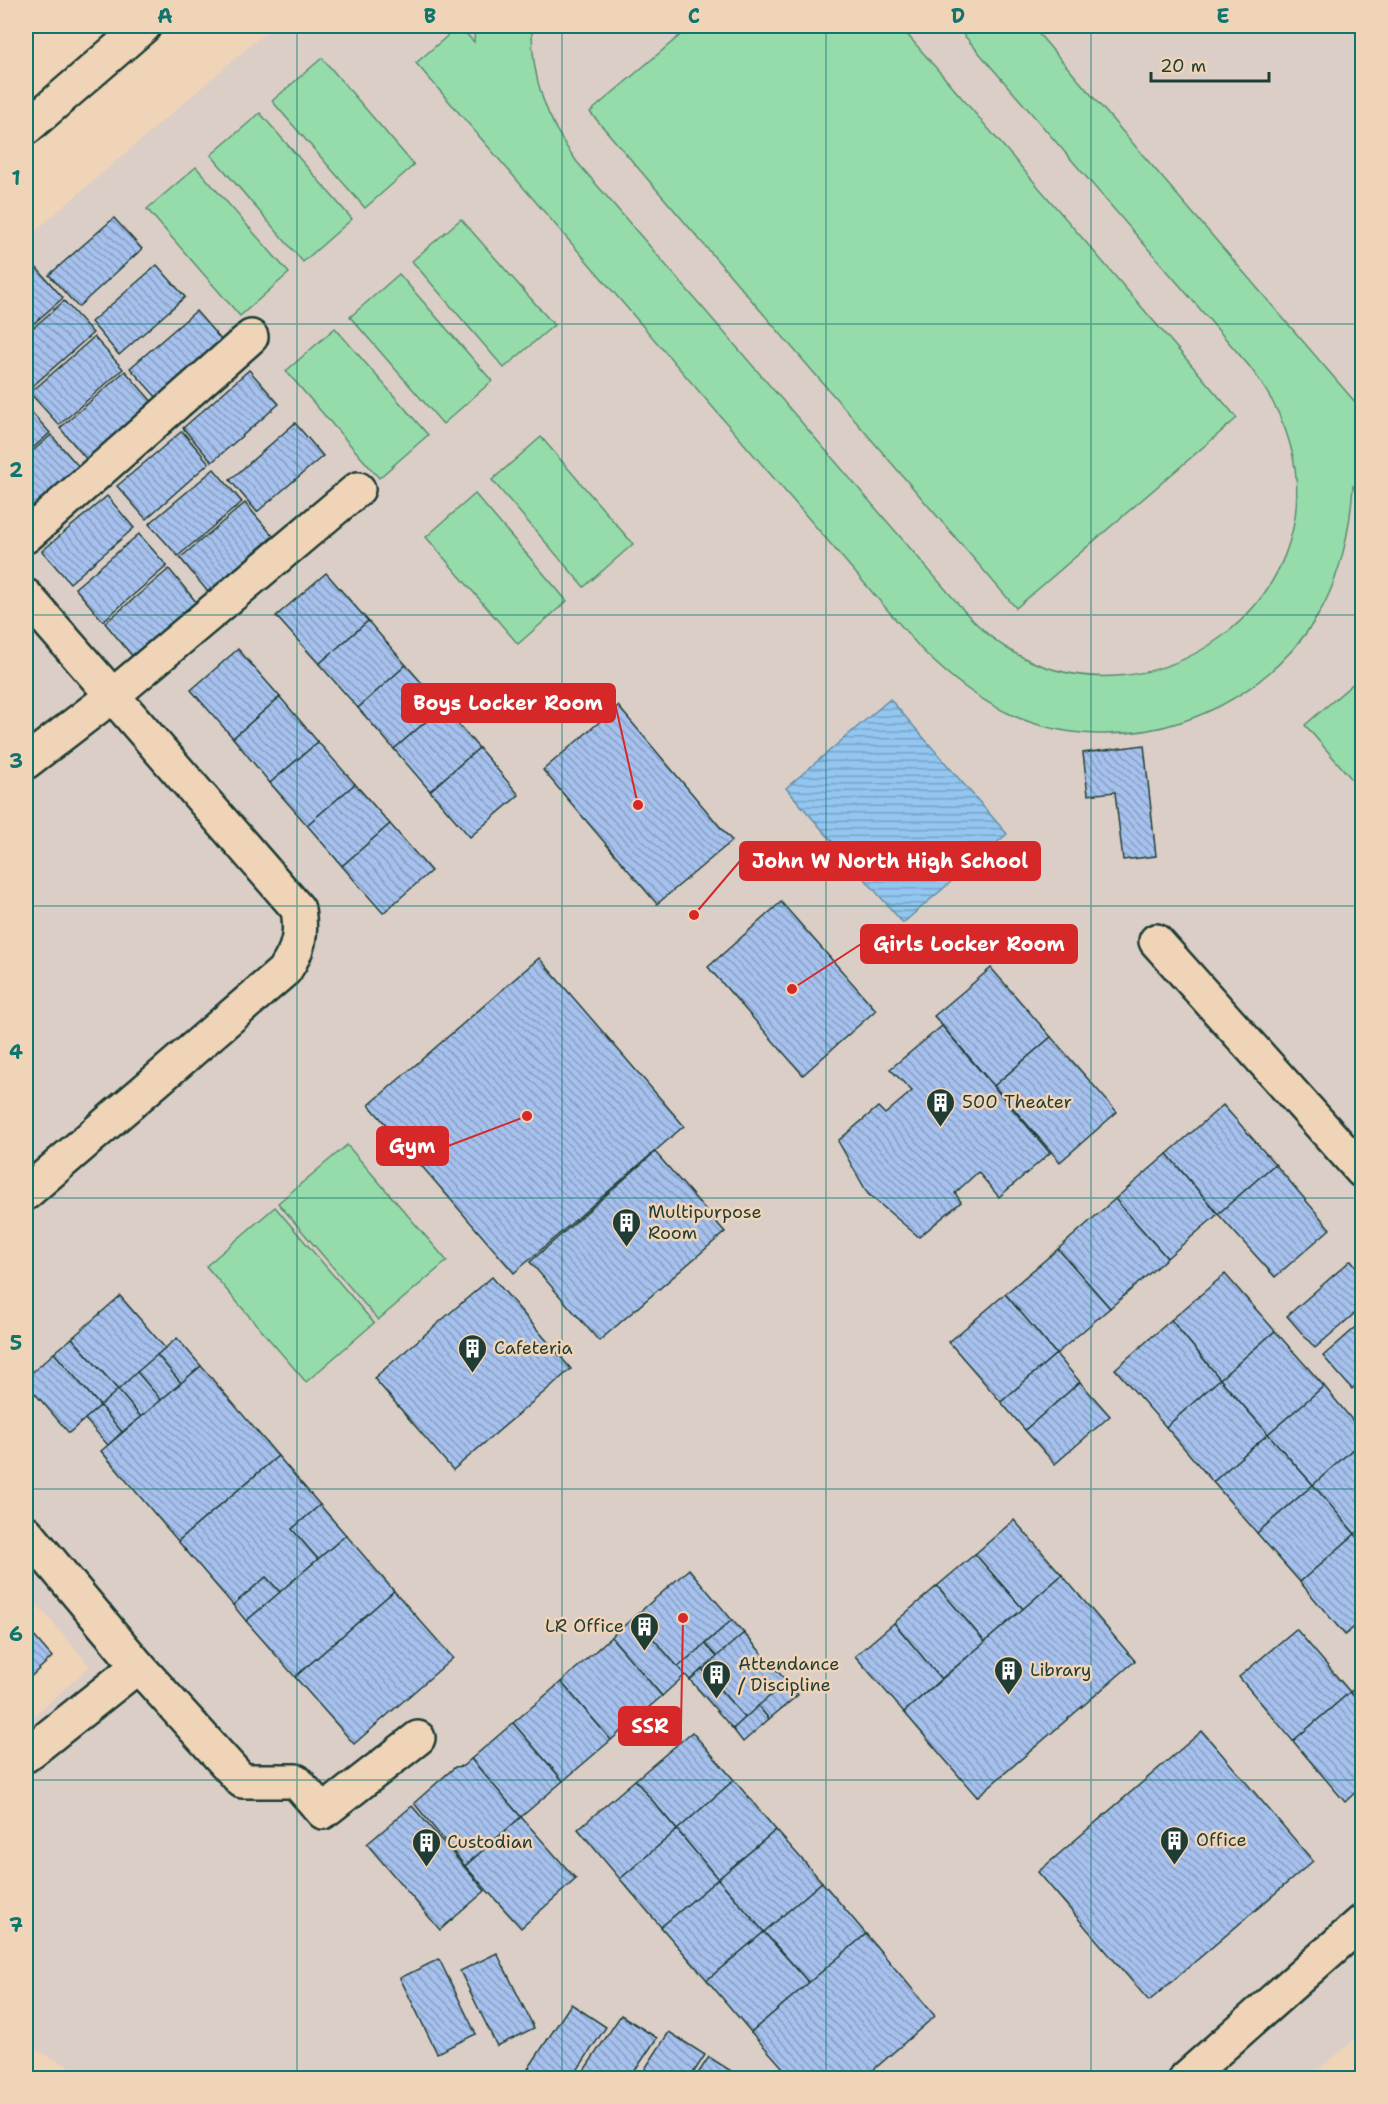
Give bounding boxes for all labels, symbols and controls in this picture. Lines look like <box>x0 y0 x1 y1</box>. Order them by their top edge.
text: A <box>157 3 173 29</box>
text: B <box>424 3 436 29</box>
text: C <box>688 3 700 29</box>
text: D <box>951 3 965 29</box>
text: E <box>1216 3 1230 29</box>
scale bar <box>1151 45 1270 83</box>
text: 20 m <box>1160 54 1206 78</box>
text: 1 <box>11 165 21 191</box>
text: 2 <box>9 457 23 483</box>
callout: Boys Locker Room <box>402 684 615 722</box>
text: Boys Locker Room <box>413 690 603 716</box>
text: 3 <box>9 748 23 774</box>
callout: John W North High School <box>740 842 1040 880</box>
text: John W North High School <box>752 848 1028 874</box>
callout: Girls Locker Room <box>861 925 1077 963</box>
text: Girls Locker Room <box>873 931 1065 957</box>
text: 4 <box>9 1039 23 1065</box>
building icon: 500 Theater <box>925 1086 957 1128</box>
place label: 500 Theater <box>962 1090 1072 1114</box>
callout: Gym <box>377 1127 448 1165</box>
text: Gym <box>389 1133 435 1159</box>
place label: Multipurpose Room <box>648 1200 762 1245</box>
building icon: Multipurpose Room <box>611 1206 643 1248</box>
text: 5 <box>10 1330 22 1356</box>
building icon: Cafeteria <box>457 1332 489 1374</box>
place label: Cafeteria <box>494 1336 573 1360</box>
building icon: LR Office <box>629 1610 661 1652</box>
place label: LR Office <box>545 1614 624 1638</box>
text: 6 <box>9 1621 23 1647</box>
place label: Attendance / Discipline <box>738 1652 839 1697</box>
building icon: Library <box>993 1654 1025 1696</box>
building icon: Attendance / Discipline <box>701 1658 733 1700</box>
place label: Library <box>1030 1658 1091 1682</box>
callout: SSR <box>619 1707 681 1745</box>
text: SSR <box>631 1713 669 1739</box>
building icon: Office <box>1159 1824 1191 1866</box>
building icon: Custodian <box>410 1826 442 1868</box>
place label: Office <box>1196 1828 1247 1852</box>
place label: Custodian <box>447 1830 533 1854</box>
text: 7 <box>9 1912 23 1938</box>

